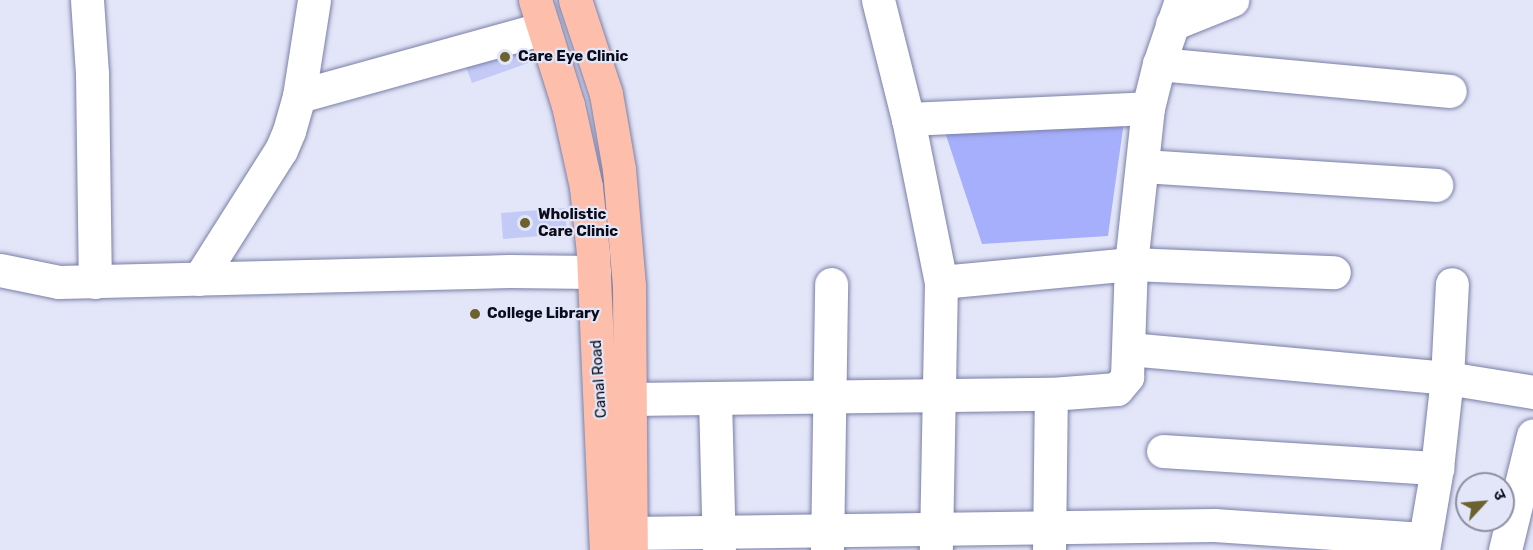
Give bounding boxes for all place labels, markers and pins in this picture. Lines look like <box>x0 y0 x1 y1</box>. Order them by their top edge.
marker: Care Eye Clinic <box>496 48 514 66</box>
place label: Care Eye Clinic <box>518 48 628 66</box>
place label: Wholistic Care Clinic <box>538 205 618 240</box>
marker: Wholistic Care Clinic <box>516 214 534 232</box>
place label: College Library <box>487 305 600 323</box>
marker: College Library <box>468 307 482 321</box>

